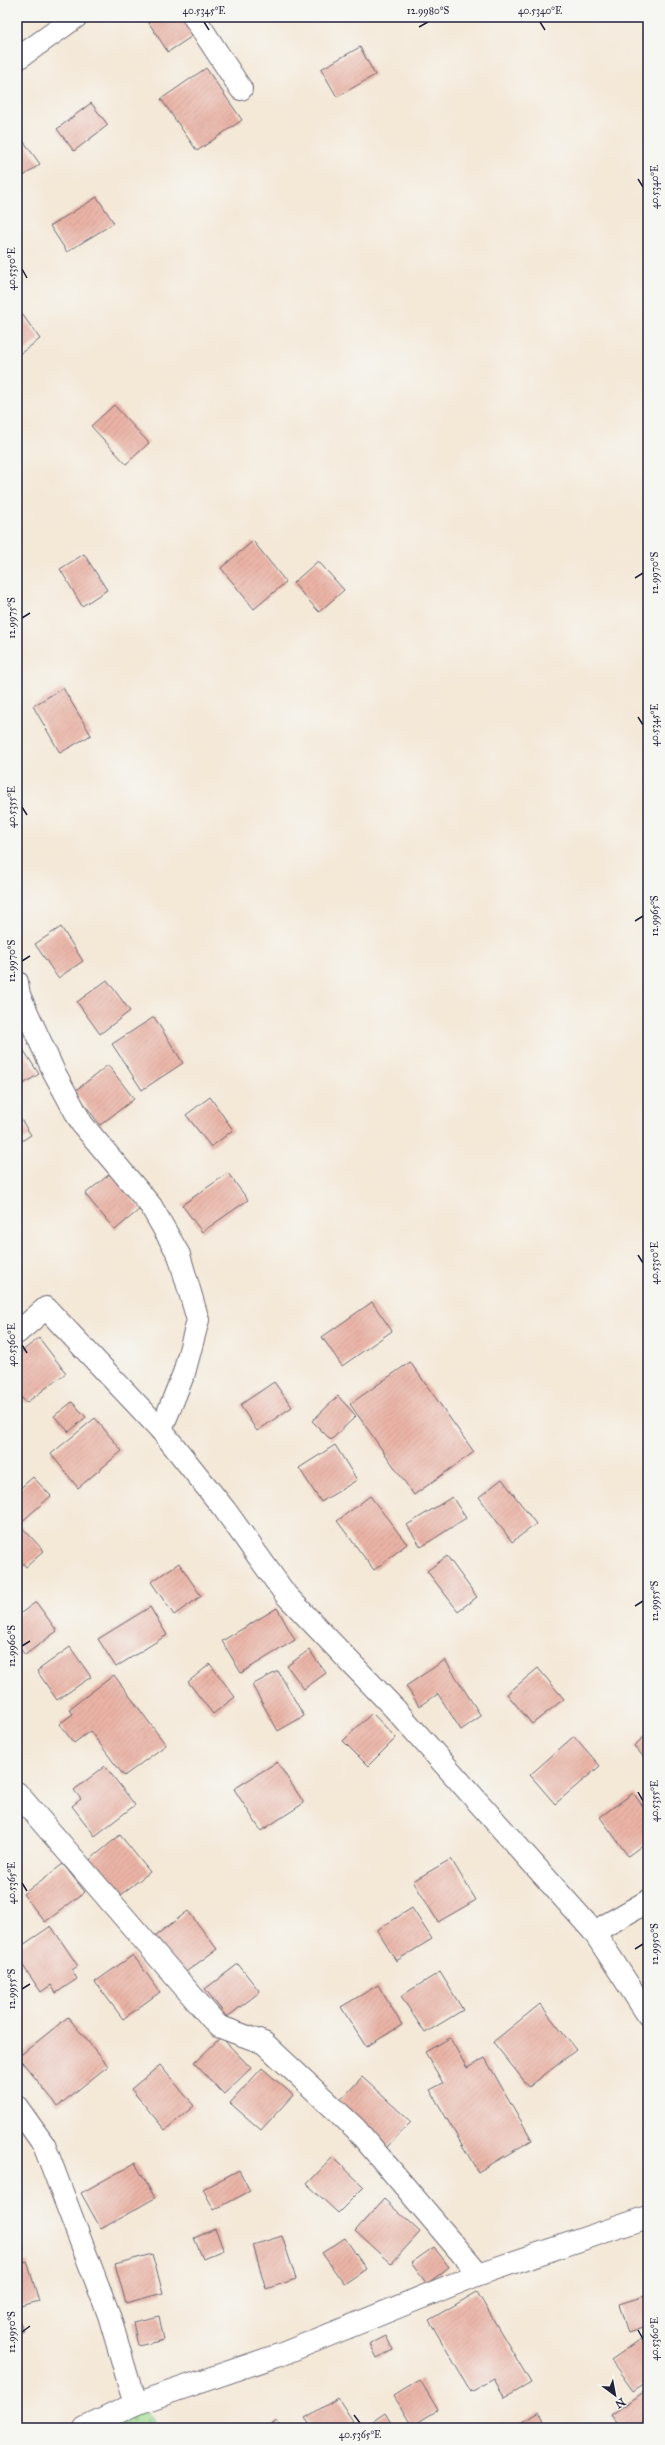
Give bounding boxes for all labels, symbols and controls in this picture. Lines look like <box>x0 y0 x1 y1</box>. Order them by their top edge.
text: 40.5345°E <box>183 5 225 17</box>
text: 12.9980°S <box>407 5 449 17</box>
text: 40.5340°E <box>518 5 562 17</box>
text: 40.5340°E <box>649 165 661 209</box>
text: 40.5350°E <box>6 247 18 291</box>
text: 12.9970°S <box>649 552 661 594</box>
text: 12.9975°S <box>6 597 18 639</box>
text: 40.5345°E <box>649 704 661 746</box>
text: 40.5355°E <box>6 786 18 828</box>
text: 12.9965°S <box>649 895 661 937</box>
text: 12.9970°S <box>6 940 18 982</box>
text: 40.5350°E <box>649 1241 661 1285</box>
text: 40.5360°E <box>6 1323 18 1367</box>
text: 12.9955°S <box>649 1580 661 1621</box>
text: 12.9960°S <box>6 1625 18 1667</box>
text: 40.5355°E <box>649 1780 661 1822</box>
text: 40.5365°E <box>6 1862 18 1904</box>
text: 12.9950°S <box>649 1923 661 1965</box>
text: 12.9955°S <box>6 1968 18 2009</box>
text: 12.9950°S <box>6 2311 18 2353</box>
text: 40.5360°E <box>649 2317 661 2361</box>
north arrow <box>595 2375 635 2415</box>
text: N <box>612 2395 627 2411</box>
text: 40.5365°E <box>339 2429 381 2441</box>

